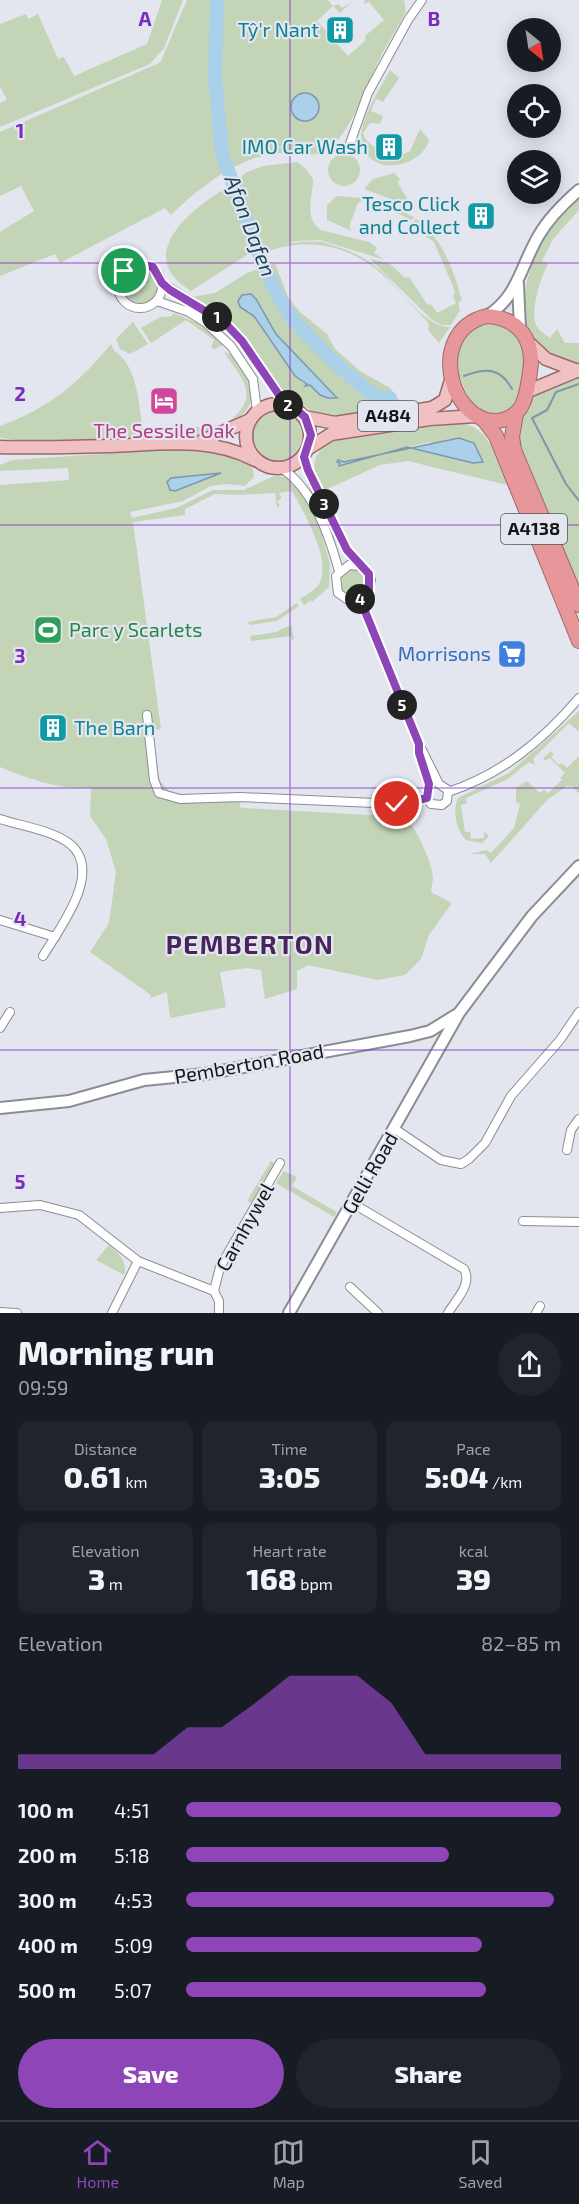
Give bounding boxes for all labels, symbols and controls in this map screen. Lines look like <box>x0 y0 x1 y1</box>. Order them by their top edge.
text: A <box>138 6 152 30</box>
text: B <box>428 6 440 30</box>
building icon: Tŷ'r Nant <box>324 14 356 46</box>
place label: Tŷ'r Nant <box>238 17 319 41</box>
north arrow <box>507 18 561 72</box>
map controls <box>507 18 561 204</box>
button: locate <box>507 84 561 138</box>
text: 1 <box>16 118 24 142</box>
building icon: IMO Car Wash <box>373 131 405 163</box>
place label: IMO Car Wash <box>242 134 368 158</box>
button: layers <box>507 150 561 204</box>
water label: Afon Dafen <box>220 170 282 280</box>
place label: Tesco Click and Collect <box>359 191 460 238</box>
building icon: Tesco Click and Collect <box>465 200 497 232</box>
pin <box>98 245 149 296</box>
icon: arrive <box>107 254 140 287</box>
pin: 1 <box>202 302 232 332</box>
text: 1 <box>214 307 220 326</box>
text: 2 <box>14 381 26 405</box>
hotel icon: The Sessile Oak <box>148 385 180 417</box>
pin: 2 <box>273 390 303 420</box>
text: 2 <box>283 395 293 414</box>
road number: A484 <box>358 401 418 431</box>
place label: The Sessile Oak <box>93 418 235 442</box>
pin: 3 <box>309 489 339 519</box>
text: 3 <box>319 494 329 513</box>
road number: A4138 <box>501 514 567 544</box>
pin: 4 <box>345 584 375 614</box>
text: 4 <box>355 589 365 608</box>
sports icon: Parc y Scarlets <box>32 614 64 646</box>
place label: Parc y Scarlets <box>69 617 202 641</box>
supermarket icon: Morrisons <box>496 638 528 670</box>
place label: Morrisons <box>398 641 491 665</box>
text: 3 <box>14 643 26 667</box>
pin: 5 <box>387 690 417 720</box>
text: 5 <box>398 695 406 714</box>
building icon: The Barn <box>37 712 69 744</box>
place label: The Barn <box>74 715 155 739</box>
pin <box>371 778 422 829</box>
icon: check <box>380 787 413 820</box>
text: 4 <box>14 906 27 930</box>
district label: PEMBERTON <box>166 928 334 959</box>
street label: Pemberton Road <box>172 1038 325 1088</box>
street label: Gelli Road <box>336 1127 402 1218</box>
text: 5 <box>14 1169 26 1193</box>
street label: Carnhywel <box>210 1178 278 1275</box>
text: Morning run <box>18 1332 215 1372</box>
button: share <box>498 1333 561 1396</box>
text: 09:59 <box>18 1375 68 1399</box>
text: Distance <box>74 1439 137 1458</box>
text: Time <box>272 1439 307 1458</box>
text: Pace <box>456 1439 491 1458</box>
text: 0.61 <box>63 1458 122 1494</box>
text: 3:05 <box>259 1458 320 1494</box>
text: 5:04 <box>425 1458 488 1494</box>
text: km <box>122 1472 148 1491</box>
text: /km <box>488 1472 522 1491</box>
text: Elevation <box>72 1541 139 1560</box>
text: Heart rate <box>252 1541 327 1560</box>
text: kcal <box>459 1541 488 1560</box>
text: 3 <box>88 1560 105 1596</box>
text: 168 <box>246 1560 297 1596</box>
text: 39 <box>456 1560 491 1596</box>
text: m <box>105 1574 123 1593</box>
text: bpm <box>297 1574 333 1593</box>
text: Elevation <box>18 1631 103 1655</box>
text: 82–85 m <box>481 1631 561 1655</box>
text: 100 m <box>18 1798 74 1822</box>
text: 4:51 <box>114 1798 150 1822</box>
text: 200 m <box>18 1843 77 1867</box>
text: 5:18 <box>114 1843 150 1867</box>
text: 300 m <box>18 1888 77 1912</box>
text: 4:53 <box>114 1888 153 1912</box>
text: 400 m <box>18 1933 78 1957</box>
text: 5:09 <box>114 1933 153 1957</box>
text: 500 m <box>18 1978 76 2002</box>
text: 5:07 <box>114 1978 152 2002</box>
button: Save <box>18 2039 284 2108</box>
button: Share <box>296 2039 561 2108</box>
tab: Home <box>77 2136 119 2191</box>
tab: Map <box>272 2136 305 2191</box>
tab: Saved <box>458 2136 502 2191</box>

